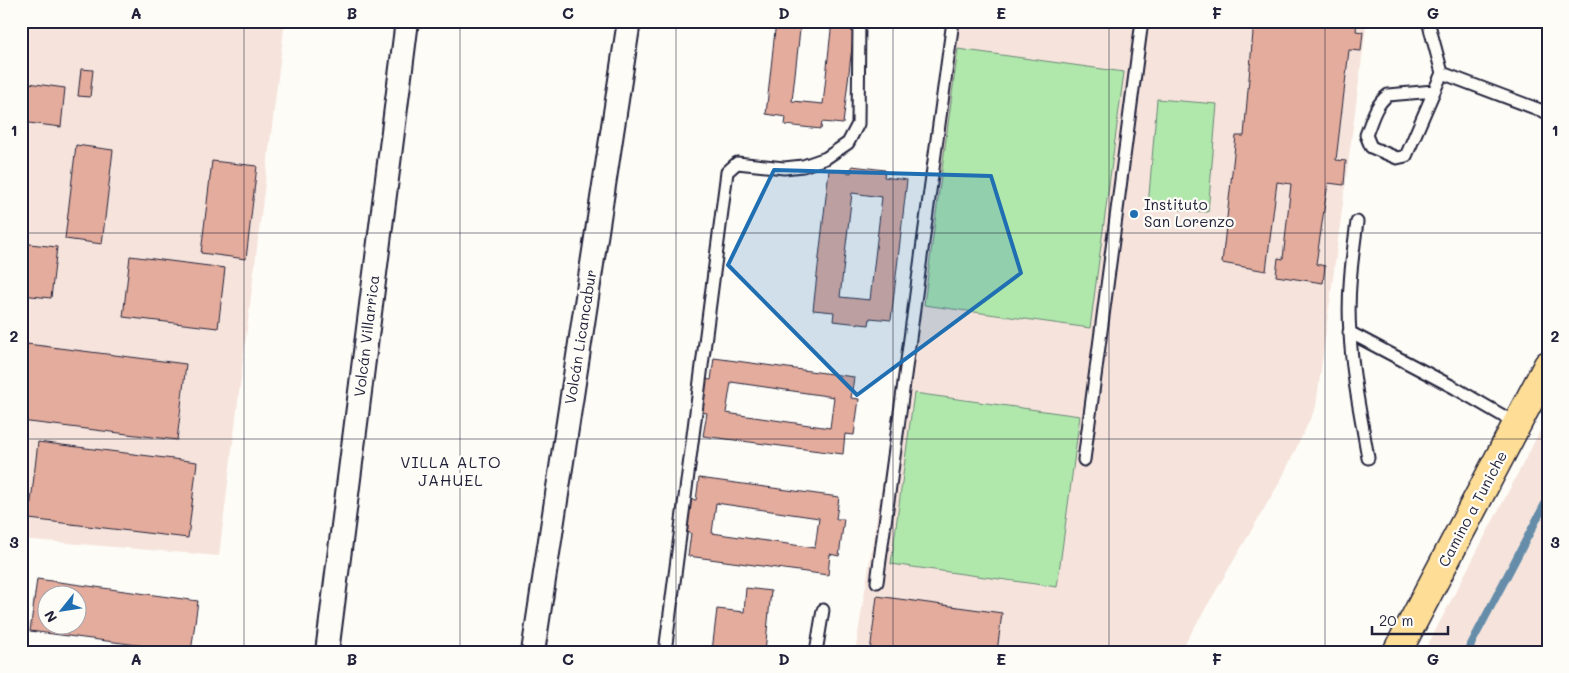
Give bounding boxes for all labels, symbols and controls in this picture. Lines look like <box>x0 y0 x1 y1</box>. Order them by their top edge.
text: A <box>130 2 142 23</box>
text: B <box>347 2 357 23</box>
text: C <box>562 2 574 23</box>
text: D <box>778 2 790 23</box>
text: E <box>996 2 1006 23</box>
text: F <box>1212 2 1222 23</box>
text: G <box>1427 2 1439 23</box>
text: 1 <box>10 119 18 140</box>
text: 1 <box>1551 119 1559 140</box>
place label: Instituto San Lorenzo <box>1144 194 1234 231</box>
marker: Instituto San Lorenzo <box>1128 208 1140 220</box>
street label: Volcán Licancabur <box>559 268 601 406</box>
street label: Volcán Villarrica <box>349 274 383 398</box>
text: 2 <box>10 325 19 346</box>
text: 2 <box>1551 325 1560 346</box>
street label: Camino a Tuniche <box>1433 447 1511 570</box>
district label: VILLA ALTO JAHUEL <box>400 451 502 490</box>
text: 3 <box>9 531 19 552</box>
text: 3 <box>1550 531 1560 552</box>
north arrow <box>38 586 88 636</box>
scale bar <box>1372 603 1448 635</box>
text: N <box>39 607 61 626</box>
text: 20 m <box>1379 610 1413 630</box>
text: A <box>130 648 142 669</box>
text: B <box>347 648 357 669</box>
text: C <box>562 648 574 669</box>
text: D <box>778 648 790 669</box>
text: E <box>996 648 1006 669</box>
text: F <box>1212 648 1222 669</box>
text: G <box>1427 648 1439 669</box>

